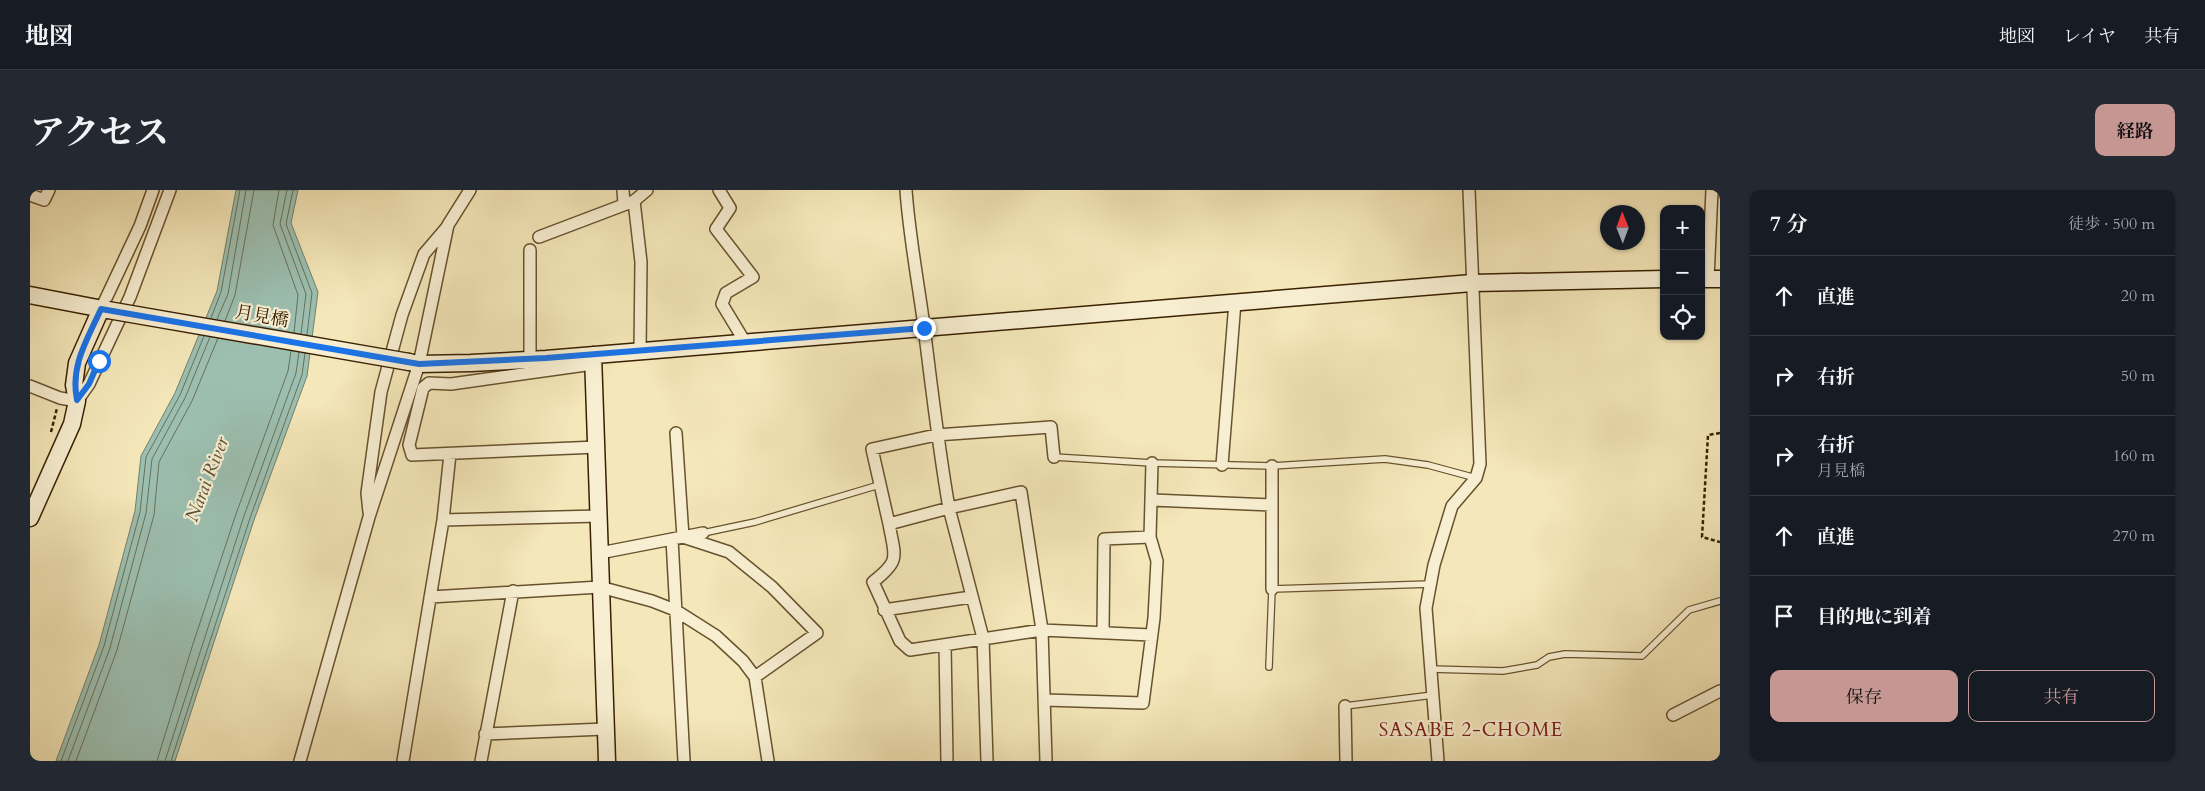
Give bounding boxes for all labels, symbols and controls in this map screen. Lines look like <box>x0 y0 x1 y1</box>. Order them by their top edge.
text: 地図 <box>25 20 73 53</box>
text: 地図 <box>1999 24 2035 49</box>
text: レイヤ <box>2063 24 2116 49</box>
text: 共有 <box>2144 24 2180 49</box>
button: 経路 <box>2095 104 2175 156</box>
text: アクセス <box>30 109 169 157</box>
north arrow <box>1600 205 1645 250</box>
map controls <box>1660 205 1705 340</box>
button: + <box>1660 205 1705 250</box>
text: 7 分 <box>1770 210 1807 239</box>
text: 徒歩 · 500 m <box>2068 213 2155 235</box>
button: − <box>1660 250 1705 295</box>
icon: ahead <box>1770 282 1798 310</box>
text: 直進 <box>1817 284 1855 310</box>
text: 20 m <box>2121 285 2155 307</box>
button: locate <box>1660 295 1705 340</box>
street label: 月見橋 <box>233 299 291 333</box>
route end <box>913 317 936 340</box>
route start <box>88 350 111 373</box>
icon: right <box>1770 362 1798 390</box>
text: 右折 <box>1817 364 1855 390</box>
text: 50 m <box>2121 365 2155 387</box>
water label: Narai River <box>179 432 235 526</box>
text: 右折 <box>1817 432 1855 458</box>
icon: right <box>1770 442 1798 470</box>
text: 160 m <box>2113 445 2155 467</box>
text: 月見橋 <box>1817 460 1865 482</box>
icon: ahead <box>1770 522 1798 550</box>
text: 直進 <box>1817 524 1855 550</box>
text: 270 m <box>2113 525 2155 547</box>
icon: arrive <box>1770 602 1798 630</box>
text: 目的地に到着 <box>1817 604 1931 630</box>
button: 保存 <box>1770 670 1958 722</box>
button: 共有 <box>1968 670 2155 722</box>
district label: SASABE 2-CHOME <box>1379 717 1563 743</box>

